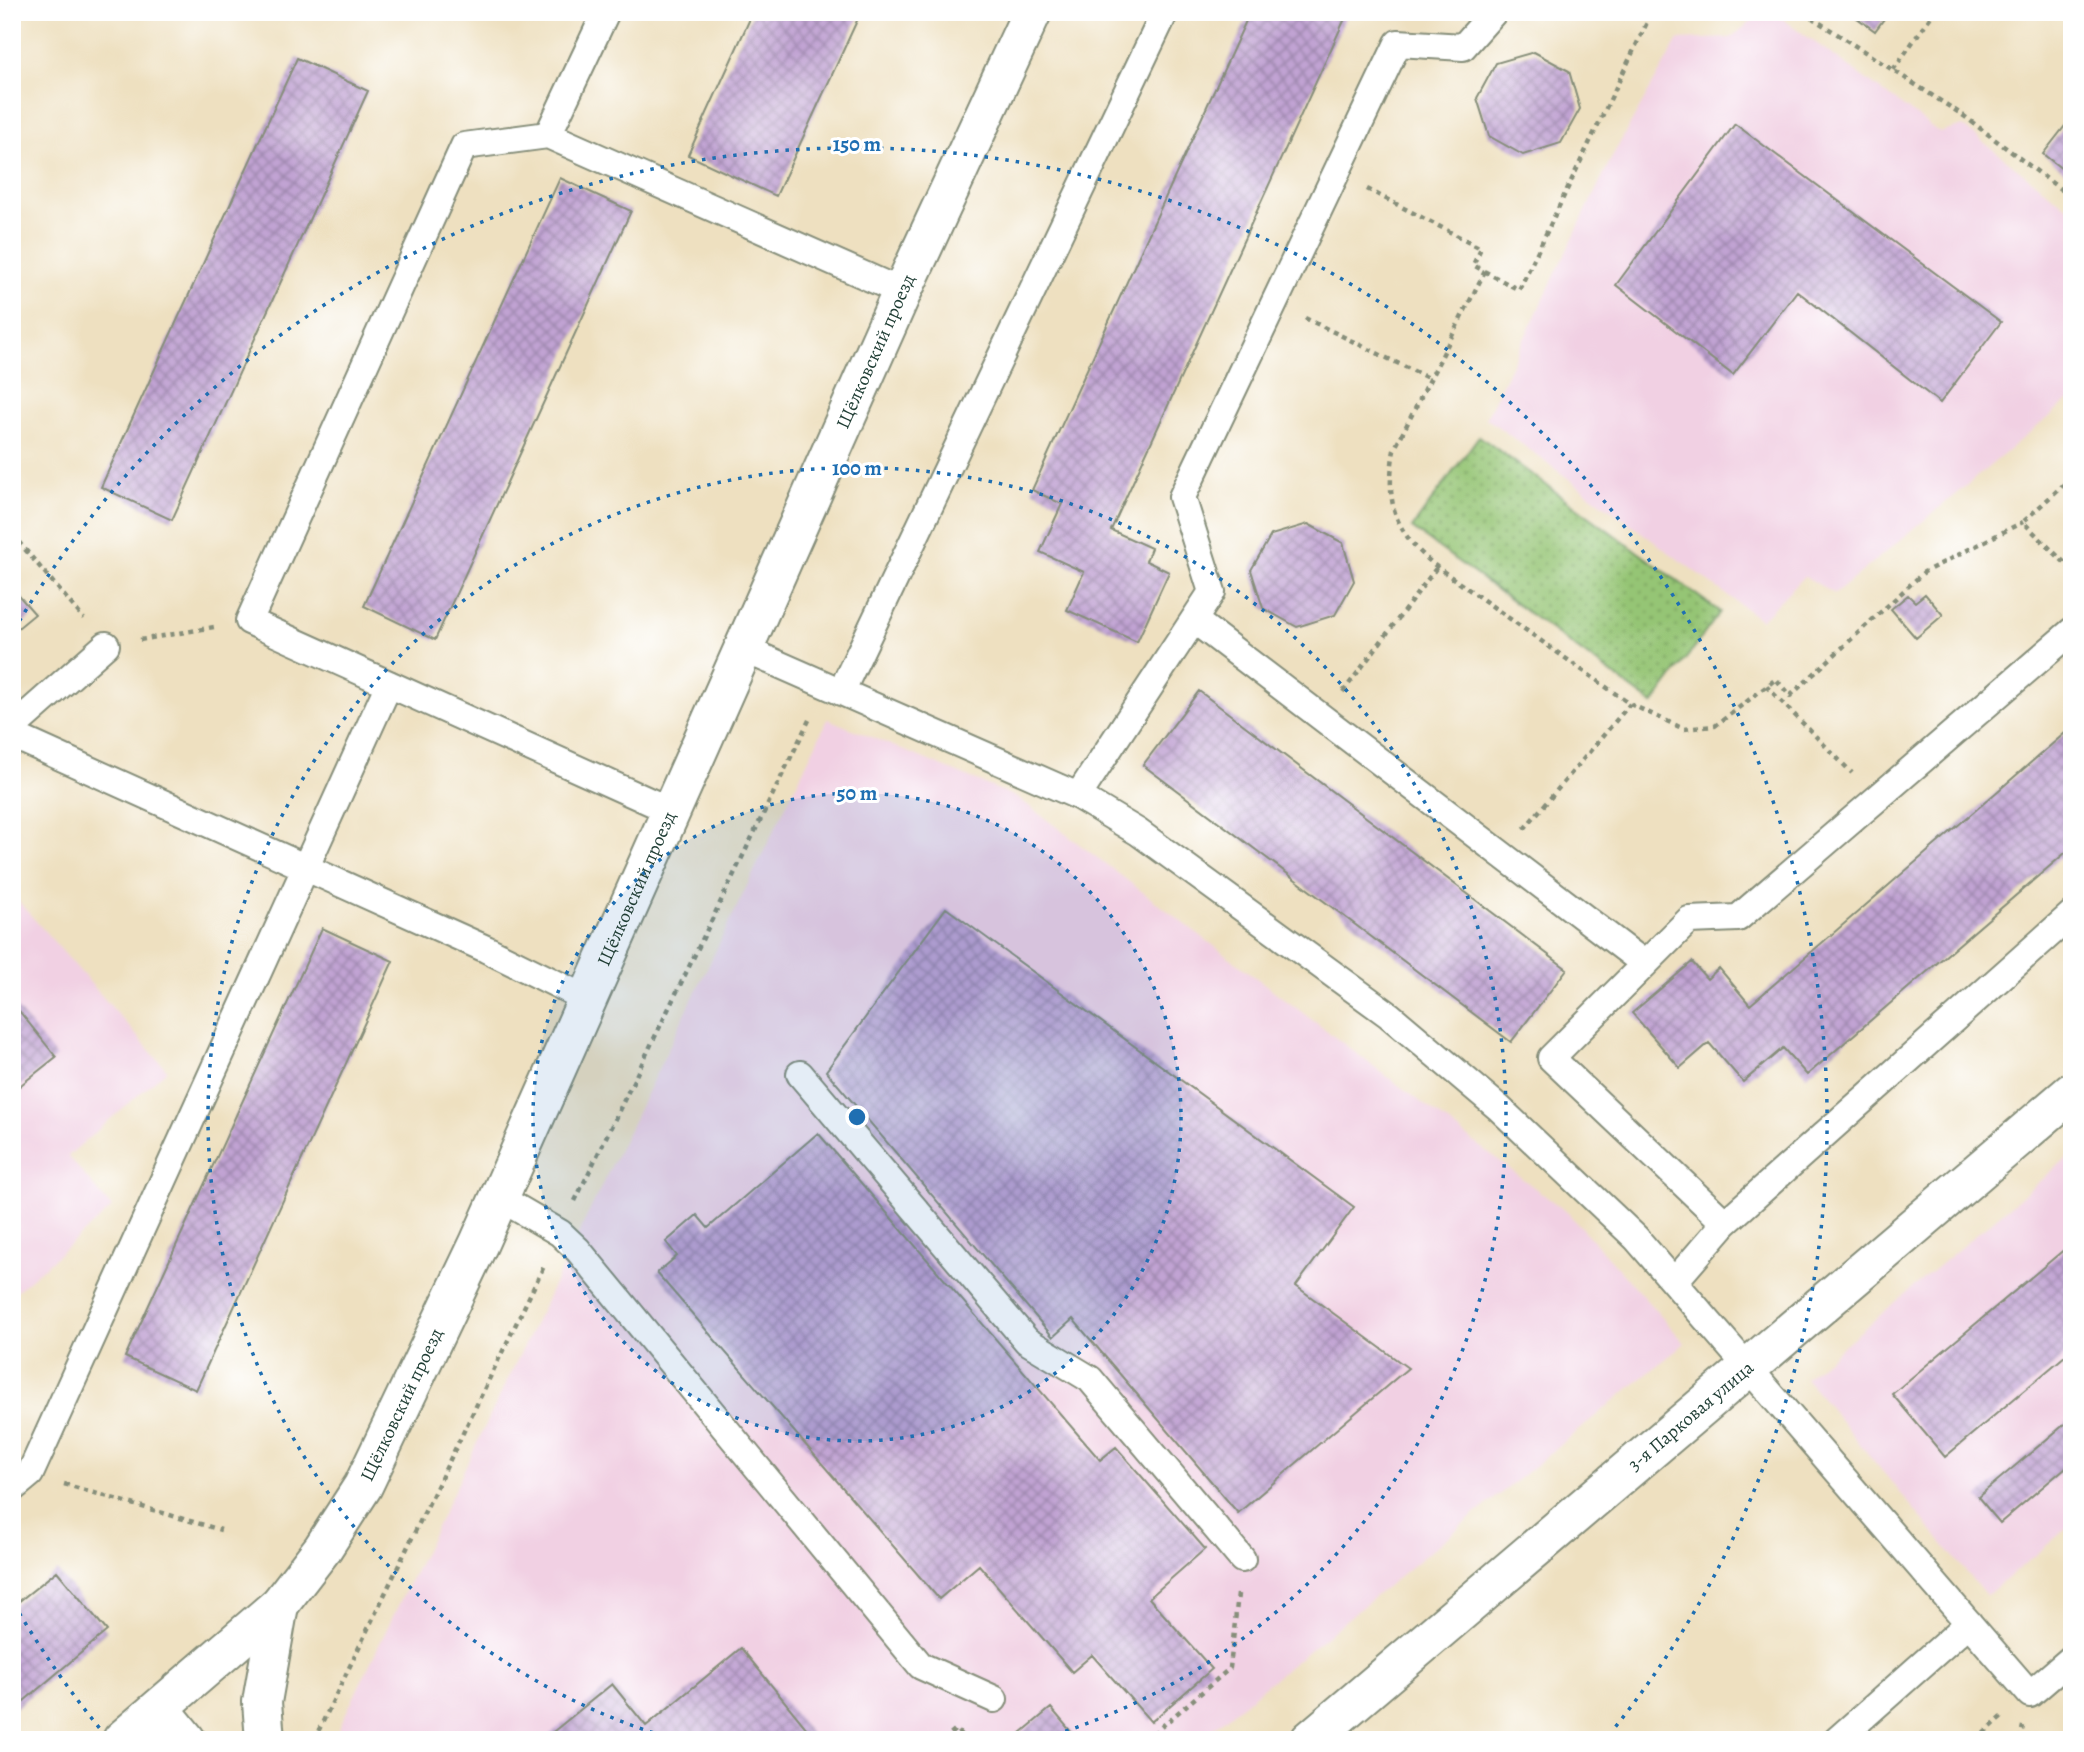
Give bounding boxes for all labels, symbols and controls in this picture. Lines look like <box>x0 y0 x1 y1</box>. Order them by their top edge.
text: 150 m <box>833 130 882 158</box>
street label: Щёлковский проезд <box>830 270 922 433</box>
text: 100 m <box>832 454 882 482</box>
text: 50 m <box>837 779 878 807</box>
street label: Щёлковский проезд <box>591 807 682 970</box>
centre of rings <box>845 1105 869 1129</box>
street label: Щёлковский проезд <box>354 1324 449 1485</box>
street label: 3-я Парковая улица <box>1622 1355 1760 1477</box>

